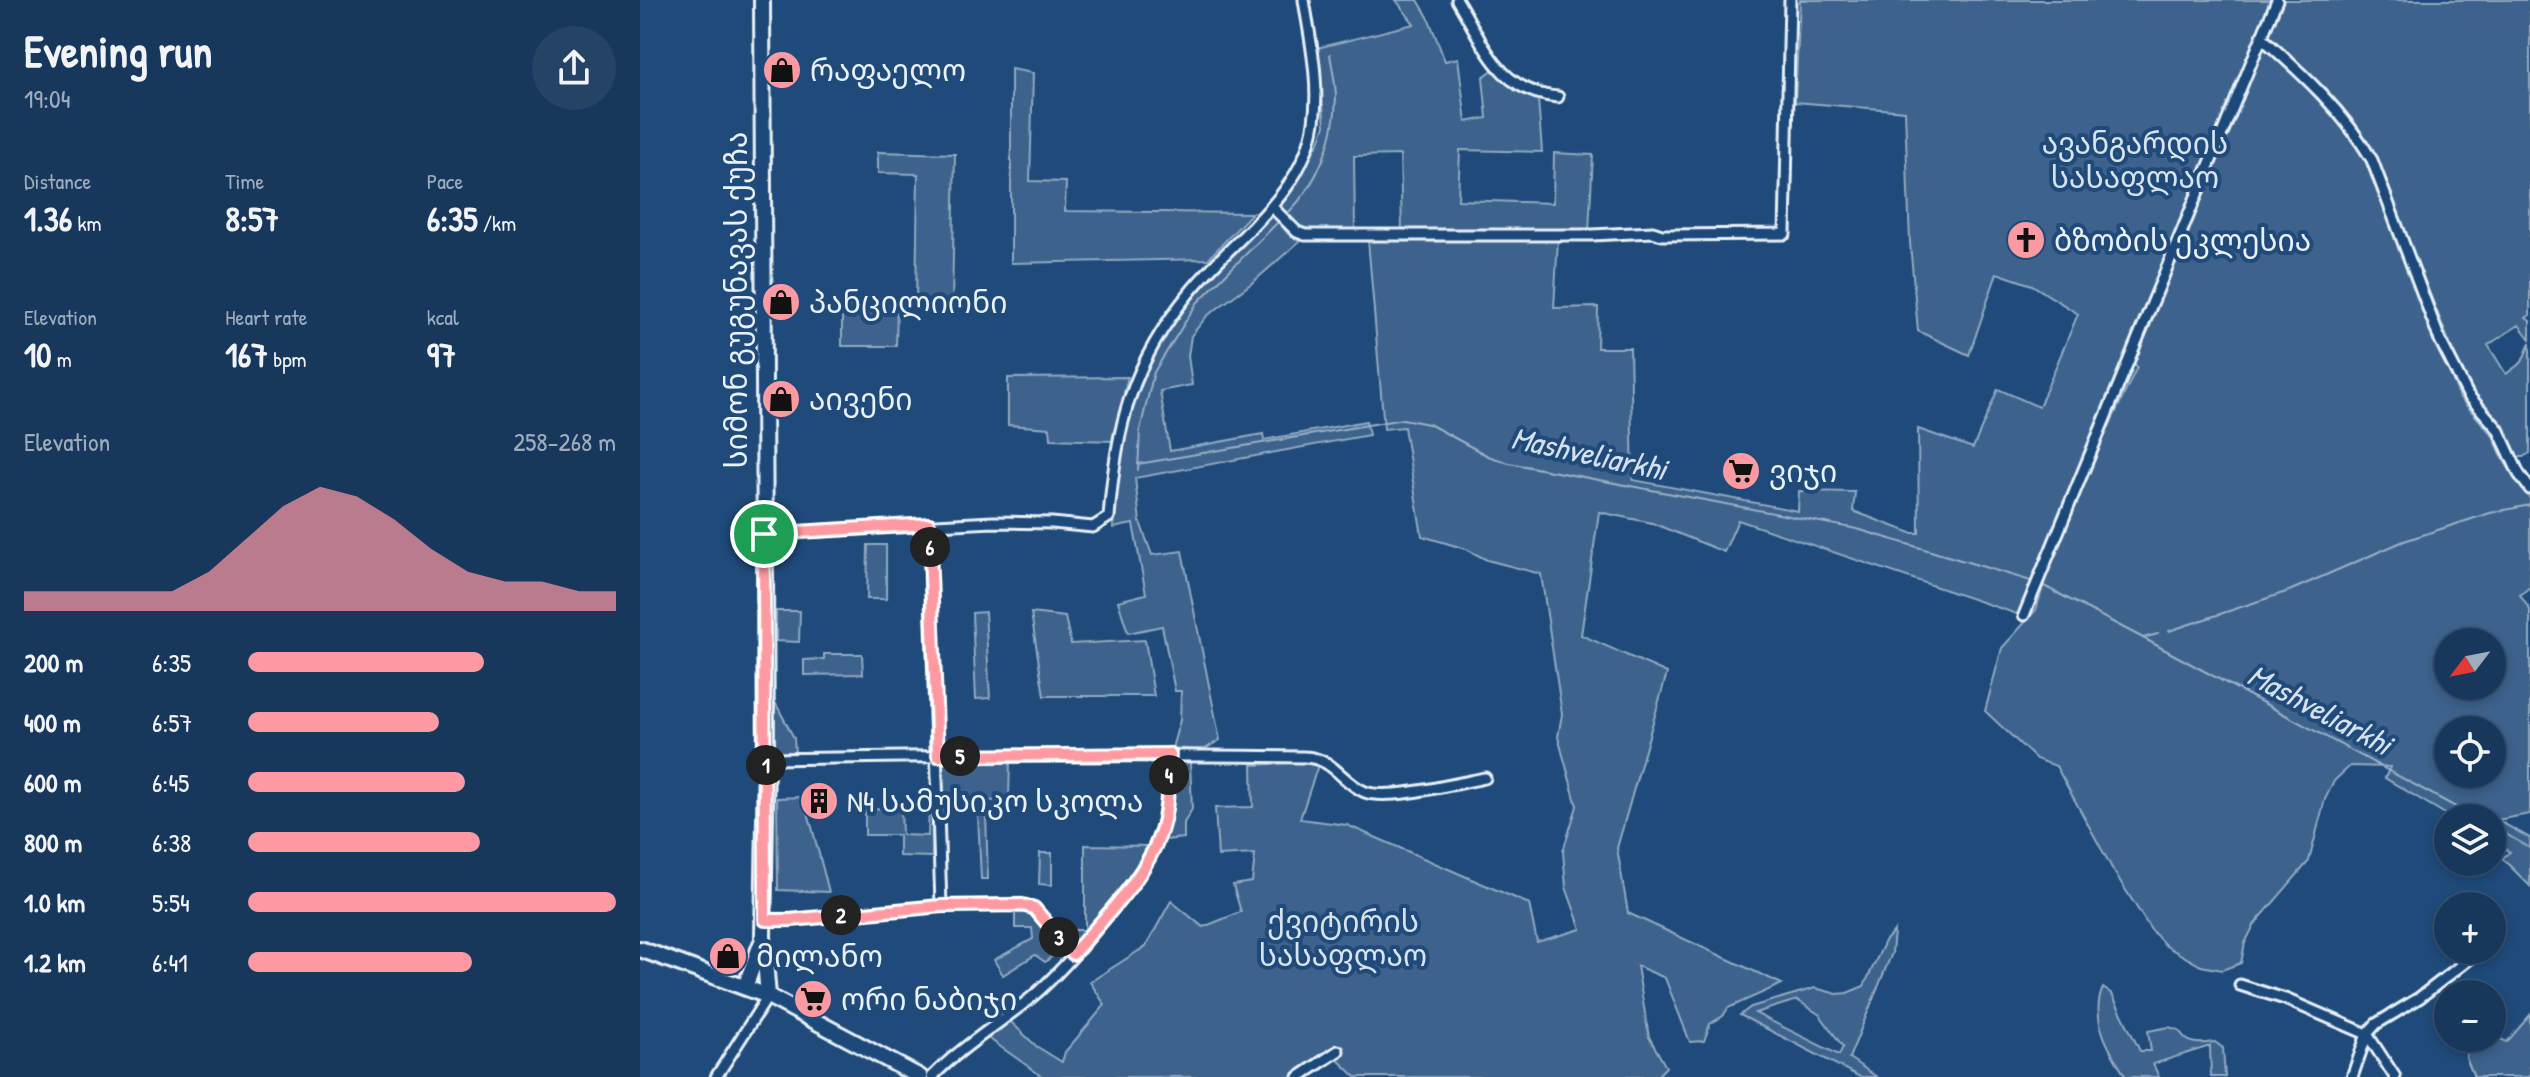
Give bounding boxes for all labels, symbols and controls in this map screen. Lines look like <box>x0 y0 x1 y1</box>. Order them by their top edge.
text: Evening run <box>24 21 212 81</box>
button: share <box>532 26 616 110</box>
shop icon: რაფაელო <box>761 49 803 91</box>
place label: რაფაელო <box>810 50 966 90</box>
text: 19:04 <box>24 81 70 116</box>
park label: ავანგარდის სასაფლაო <box>2042 123 2228 197</box>
street label: სიმონ გუგუნავას ქუჩა <box>716 132 756 468</box>
text: Distance <box>24 166 91 196</box>
text: Time <box>225 166 264 196</box>
text: Pace <box>427 166 463 196</box>
text: 1.36 <box>24 196 72 242</box>
text: 8:57 <box>225 196 279 242</box>
text: 6:35 <box>427 196 478 242</box>
text: km <box>72 208 102 238</box>
text: /km <box>478 208 516 238</box>
church icon: ბზობის ეკლესია <box>2005 219 2047 261</box>
place label: ბზობის ეკლესია <box>2054 220 2311 260</box>
shop icon: პანცილიონი <box>760 281 802 323</box>
place label: პანცილიონი <box>809 282 1007 322</box>
text: Elevation <box>24 302 97 332</box>
text: Heart rate <box>225 302 308 332</box>
text: kcal <box>427 302 459 332</box>
text: 10 <box>24 332 52 378</box>
text: 167 <box>225 332 268 378</box>
text: 97 <box>427 332 456 378</box>
text: m <box>52 344 72 374</box>
text: bpm <box>268 344 307 374</box>
shop icon: აივენი <box>760 378 802 420</box>
place label: აივენი <box>809 379 913 419</box>
water label: Mashveliarkhi <box>1508 416 1673 491</box>
text: Elevation <box>24 424 110 459</box>
text: 258–268 m <box>513 424 616 459</box>
supermarket icon: ვიჯი <box>1720 450 1762 492</box>
place label: ვიჯი <box>1769 451 1837 491</box>
pin <box>730 500 798 568</box>
icon: arrive <box>742 512 786 556</box>
pin: 6 <box>910 527 950 567</box>
text: 6 <box>926 532 934 562</box>
north arrow <box>2434 628 2506 700</box>
map controls <box>2434 628 2506 1052</box>
text: 200 m <box>24 645 83 680</box>
text: 6:35 <box>152 645 191 680</box>
water label: Mashveliarkhi <box>2240 653 2402 766</box>
text: 400 m <box>24 705 81 740</box>
text: 6:57 <box>152 705 192 740</box>
button: locate <box>2434 716 2506 788</box>
pin: 5 <box>940 736 980 776</box>
text: 5 <box>955 741 965 771</box>
pin: 1 <box>746 745 786 785</box>
text: 1 <box>762 750 770 780</box>
pin: 4 <box>1149 755 1189 795</box>
text: 4 <box>1165 760 1173 790</box>
text: 600 m <box>24 765 81 800</box>
text: 6:45 <box>152 765 189 800</box>
building icon: N4 სამუსიკო სკოლა <box>798 780 840 822</box>
place label: N4 სამუსიკო სკოლა <box>847 781 1143 821</box>
button: layers <box>2434 804 2506 876</box>
text: 800 m <box>24 825 82 860</box>
text: 6:38 <box>152 825 191 860</box>
text: 1.0 km <box>24 885 85 920</box>
text: 5:54 <box>152 885 190 920</box>
button: + <box>2434 892 2506 964</box>
pin: 2 <box>821 895 861 935</box>
text: 2 <box>836 900 846 930</box>
park label: ქვიტირის სასაფლაო <box>1259 901 1427 975</box>
pin: 3 <box>1039 917 1079 957</box>
text: 3 <box>1054 922 1064 952</box>
shop icon: მილანო <box>707 935 749 977</box>
place label: მილანო <box>756 936 883 976</box>
text: 1.2 km <box>24 945 86 980</box>
text: 6:41 <box>152 945 188 980</box>
supermarket icon: ორი ნაბიჯი <box>792 978 834 1020</box>
place label: ორი ნაბიჯი <box>841 979 1017 1019</box>
button: − <box>2434 980 2506 1052</box>

